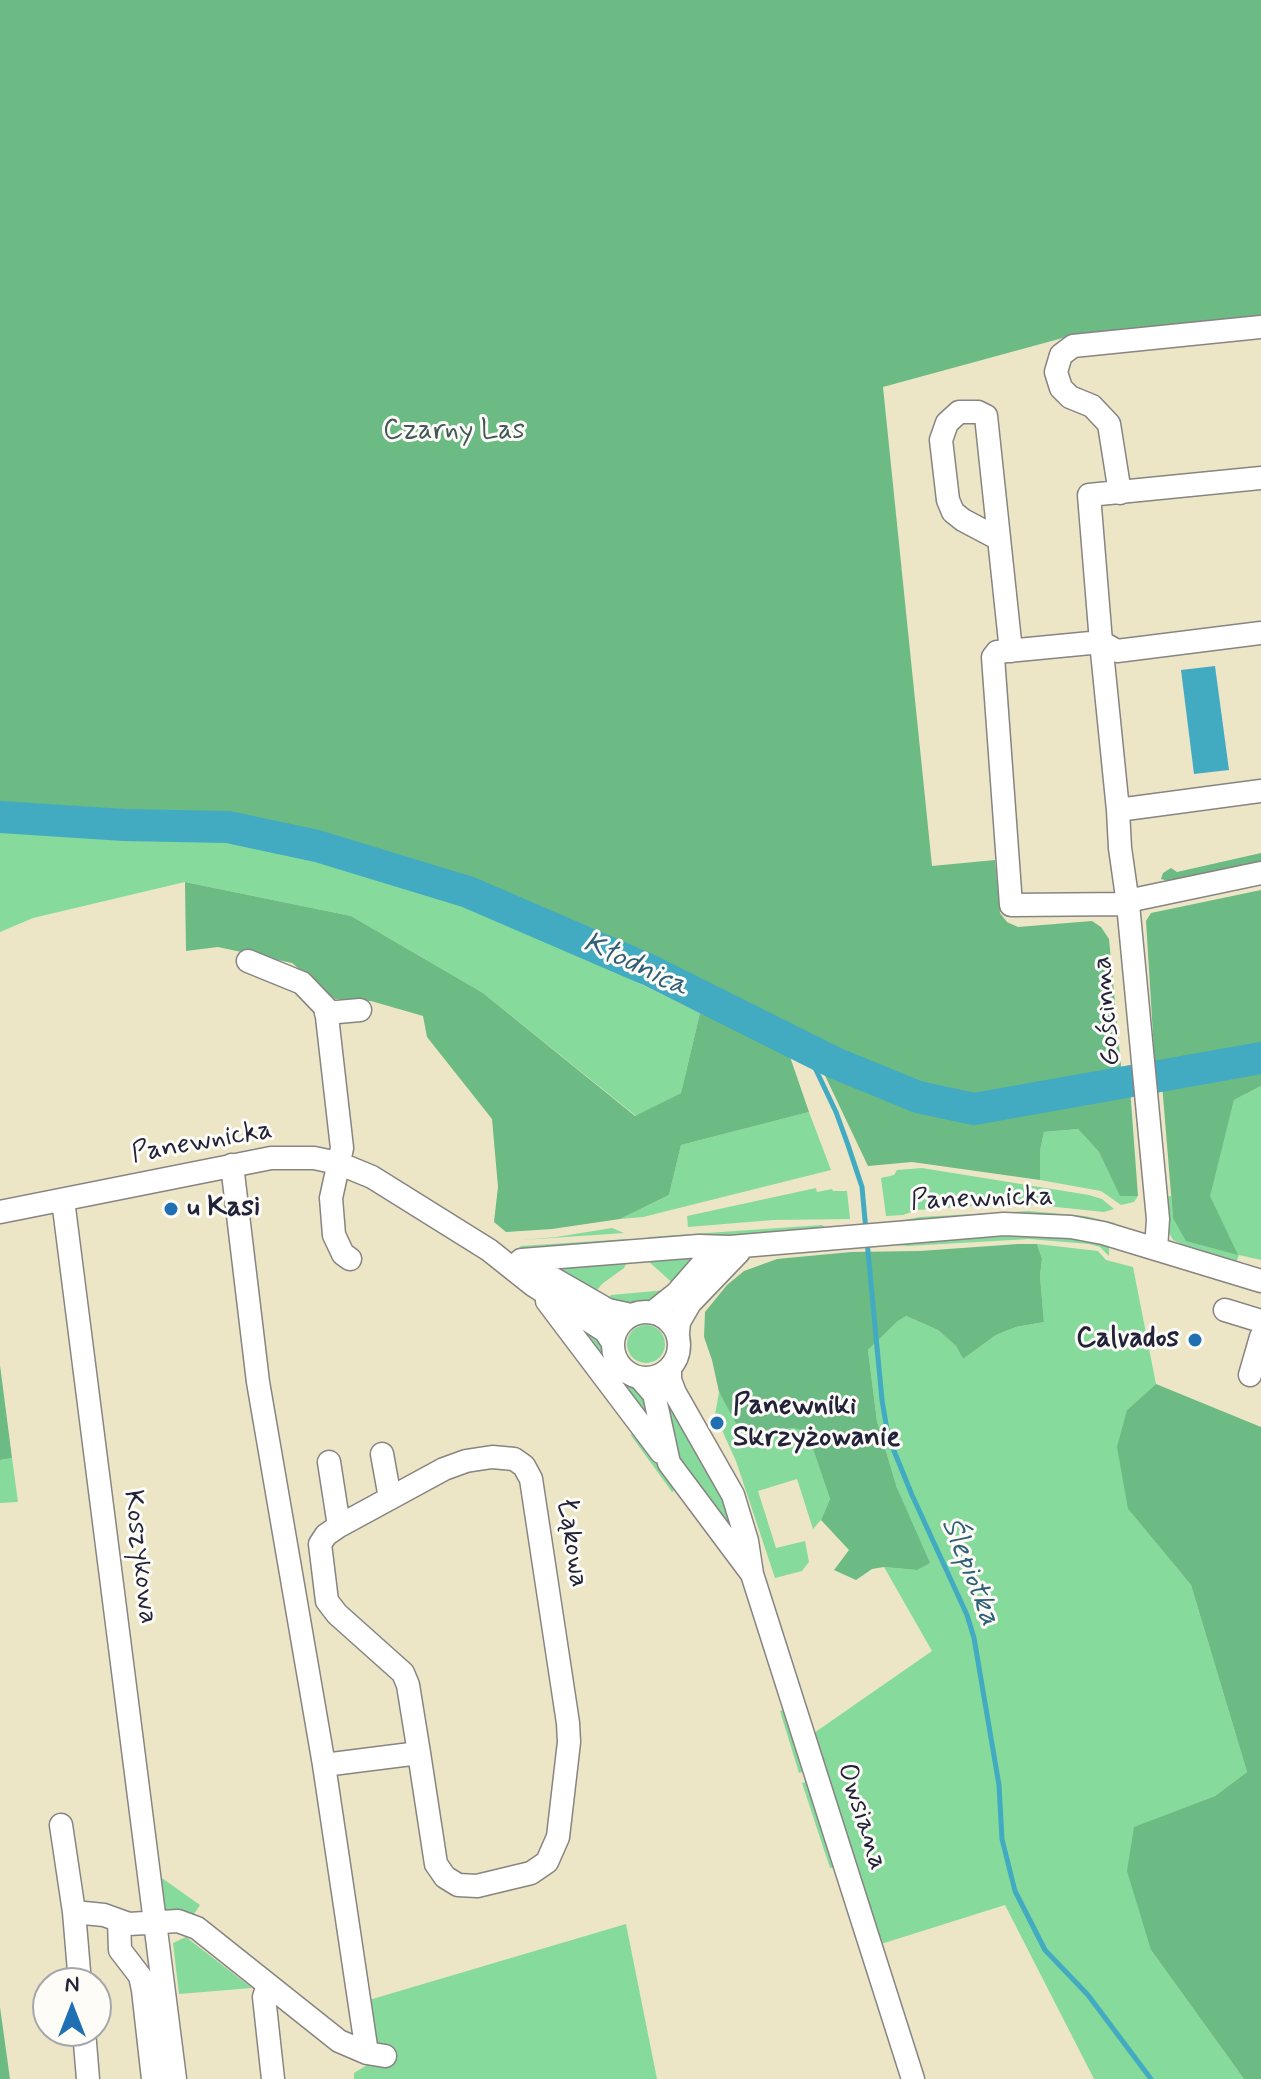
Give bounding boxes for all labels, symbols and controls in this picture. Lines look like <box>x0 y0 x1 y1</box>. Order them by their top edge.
park label: Czarny Las <box>383 415 525 449</box>
water label: Kłodnica <box>577 926 693 1006</box>
street label: Gościnna <box>1086 955 1130 1067</box>
street label: Panewnicka <box>129 1114 275 1172</box>
street label: Panewnicka <box>910 1181 1054 1219</box>
place label: u Kasi <box>187 1192 260 1226</box>
marker: u Kasi <box>162 1200 180 1218</box>
place label: Calvados <box>1076 1323 1179 1357</box>
marker: Calvados <box>1186 1331 1204 1349</box>
place label: Panewniki Skrzyżowanie <box>733 1390 900 1456</box>
marker: Panewniki Skrzyżowanie <box>708 1414 726 1432</box>
street label: Koszykowa <box>114 1488 164 1626</box>
street label: Łąkowa <box>547 1496 595 1590</box>
water label: Ślepiotka <box>931 1513 1007 1631</box>
street label: Owsiana <box>828 1759 894 1875</box>
north arrow <box>32 1967 112 2047</box>
text: N <box>65 1971 79 1999</box>

